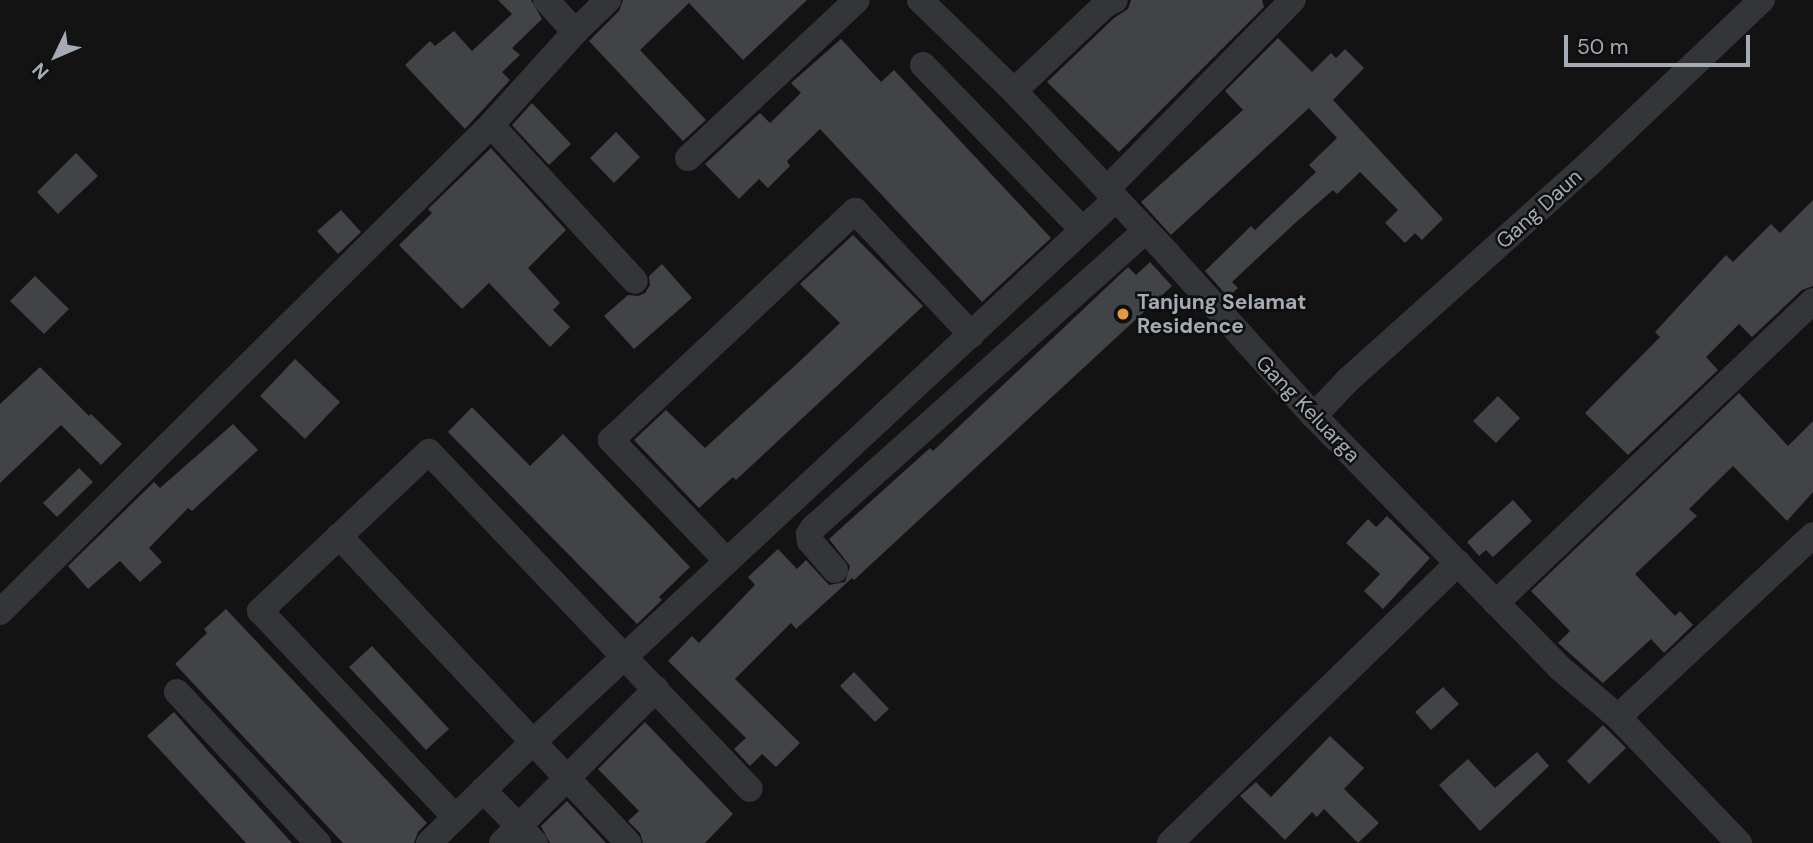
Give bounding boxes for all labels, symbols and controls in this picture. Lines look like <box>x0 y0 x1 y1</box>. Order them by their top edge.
north arrow <box>21 21 91 91</box>
scale bar <box>1568 21 1754 65</box>
text: 50 m <box>1577 33 1628 61</box>
text: N <box>27 57 54 85</box>
street label: Gang Daun <box>1491 164 1587 254</box>
place label: Tanjung Selamat Residence <box>1137 289 1306 339</box>
marker: Tanjung Selamat Residence <box>1115 306 1131 322</box>
street label: Gang Keluarga <box>1251 350 1365 468</box>

